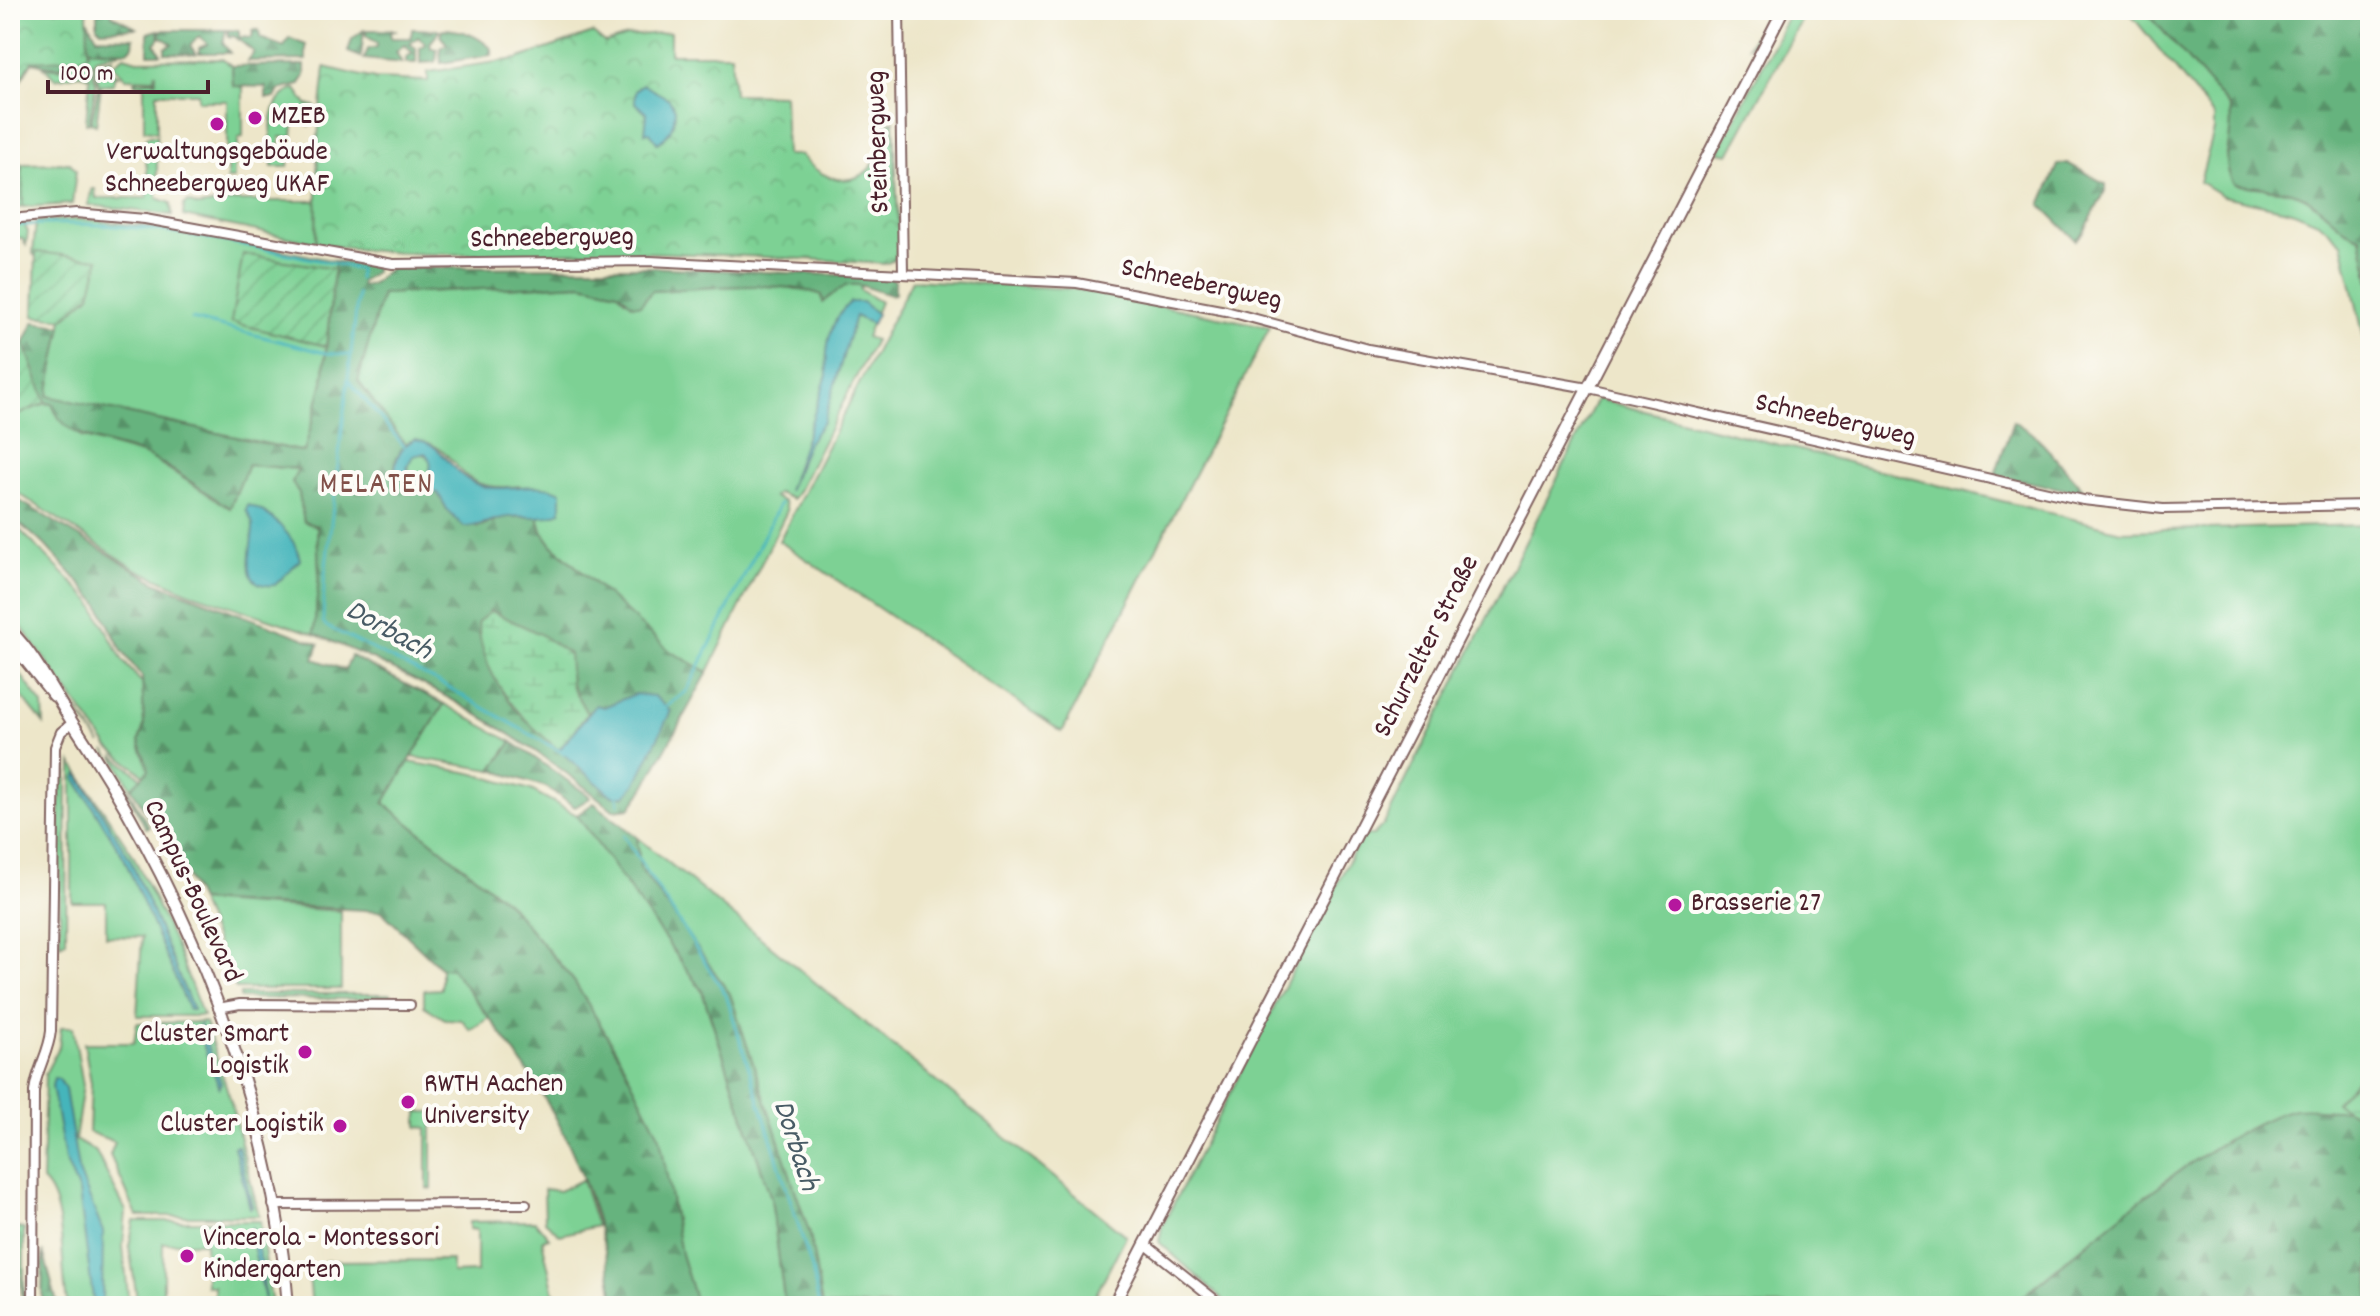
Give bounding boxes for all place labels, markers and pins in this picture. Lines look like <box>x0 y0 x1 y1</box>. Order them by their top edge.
place label: MZEB <box>271 98 326 138</box>
marker: MZEB <box>246 109 264 127</box>
marker: Verwaltungsgebäude Schneebergweg UKAF <box>208 115 226 133</box>
place label: Verwaltungsgebäude Schneebergweg UKAF <box>105 134 330 206</box>
place label: Brasserie 27 <box>1691 885 1821 925</box>
marker: Brasserie 27 <box>1666 896 1684 914</box>
place label: Cluster Smart Logistik <box>140 1016 289 1088</box>
marker: Cluster Smart Logistik <box>296 1043 314 1061</box>
place label: RWTH Aachen University <box>424 1066 563 1138</box>
marker: RWTH Aachen University <box>399 1093 417 1111</box>
place label: Cluster Logistik <box>160 1106 324 1146</box>
marker: Cluster Logistik <box>331 1117 349 1135</box>
place label: Vincerola - Montessori Kindergarten <box>203 1220 439 1292</box>
marker: Vincerola - Montessori Kindergarten <box>178 1247 196 1265</box>

